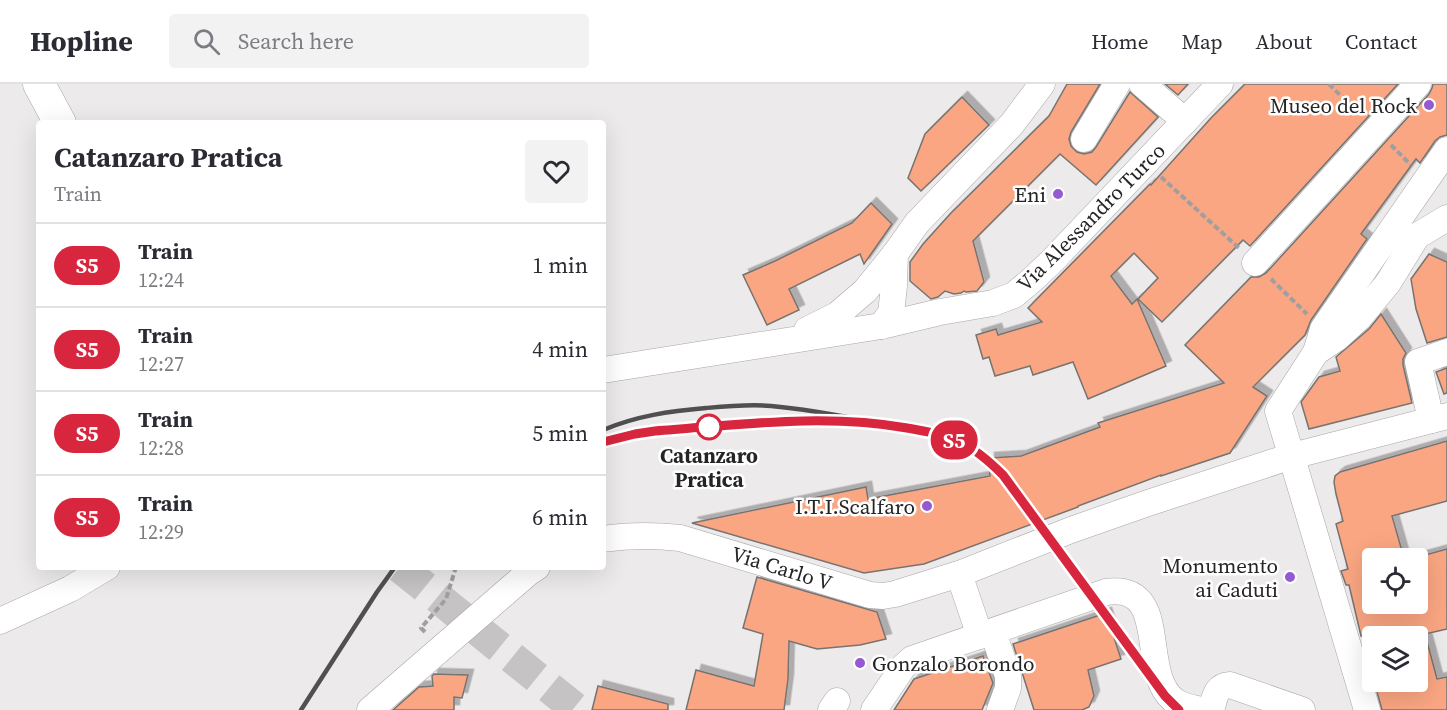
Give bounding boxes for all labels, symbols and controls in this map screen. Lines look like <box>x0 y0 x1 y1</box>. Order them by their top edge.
search box <box>169 14 589 68</box>
text: Hopline <box>30 22 133 60</box>
icon: search <box>190 25 223 58</box>
text: Search here <box>238 26 354 56</box>
text: Home <box>1091 27 1149 56</box>
text: Map <box>1182 27 1223 56</box>
text: About <box>1256 27 1312 56</box>
text: Contact <box>1345 27 1417 56</box>
place label: Museo del Rock <box>1270 91 1418 120</box>
marker: Museo del Rock <box>1422 98 1436 112</box>
street label: Via Alessandro Turco <box>1010 136 1172 298</box>
text: Catanzaro Pratica <box>54 138 283 176</box>
button: heart <box>525 140 588 203</box>
text: Train <box>54 180 102 208</box>
place label: Eni <box>1014 180 1046 209</box>
marker: Eni <box>1051 187 1065 201</box>
text: Train <box>138 236 193 266</box>
text: 1 min <box>532 250 588 280</box>
text: S5 <box>76 251 98 280</box>
text: 12:24 <box>138 266 184 294</box>
text: Train <box>138 320 193 350</box>
text: 4 min <box>532 334 588 364</box>
text: S5 <box>76 335 98 364</box>
text: 12:27 <box>138 350 184 378</box>
text: Train <box>138 404 193 434</box>
marker: Catanzaro Pratica <box>696 414 722 440</box>
text: 5 min <box>532 418 588 448</box>
text: S5 <box>76 419 98 448</box>
line badge: S5 <box>927 420 981 460</box>
text: S5 <box>943 426 965 455</box>
text: 12:28 <box>138 434 184 462</box>
place label: Catanzaro Pratica <box>660 441 758 494</box>
text: Train <box>138 488 193 518</box>
place label: I.T.I.Scalfaro <box>795 492 915 521</box>
marker: I.T.I.Scalfaro <box>920 499 934 513</box>
text: 6 min <box>532 502 588 532</box>
text: S5 <box>76 503 98 532</box>
text: 12:29 <box>138 518 184 546</box>
street label: Via Carlo V <box>728 539 836 597</box>
map controls <box>1362 548 1428 692</box>
button: locate <box>1362 548 1428 614</box>
place label: Monumento ai Caduti <box>1162 551 1278 604</box>
marker: Monumento ai Caduti <box>1283 570 1297 584</box>
button: layers <box>1362 626 1428 692</box>
place label: Gonzalo Borondo <box>872 649 1035 678</box>
marker: Gonzalo Borondo <box>853 656 867 670</box>

